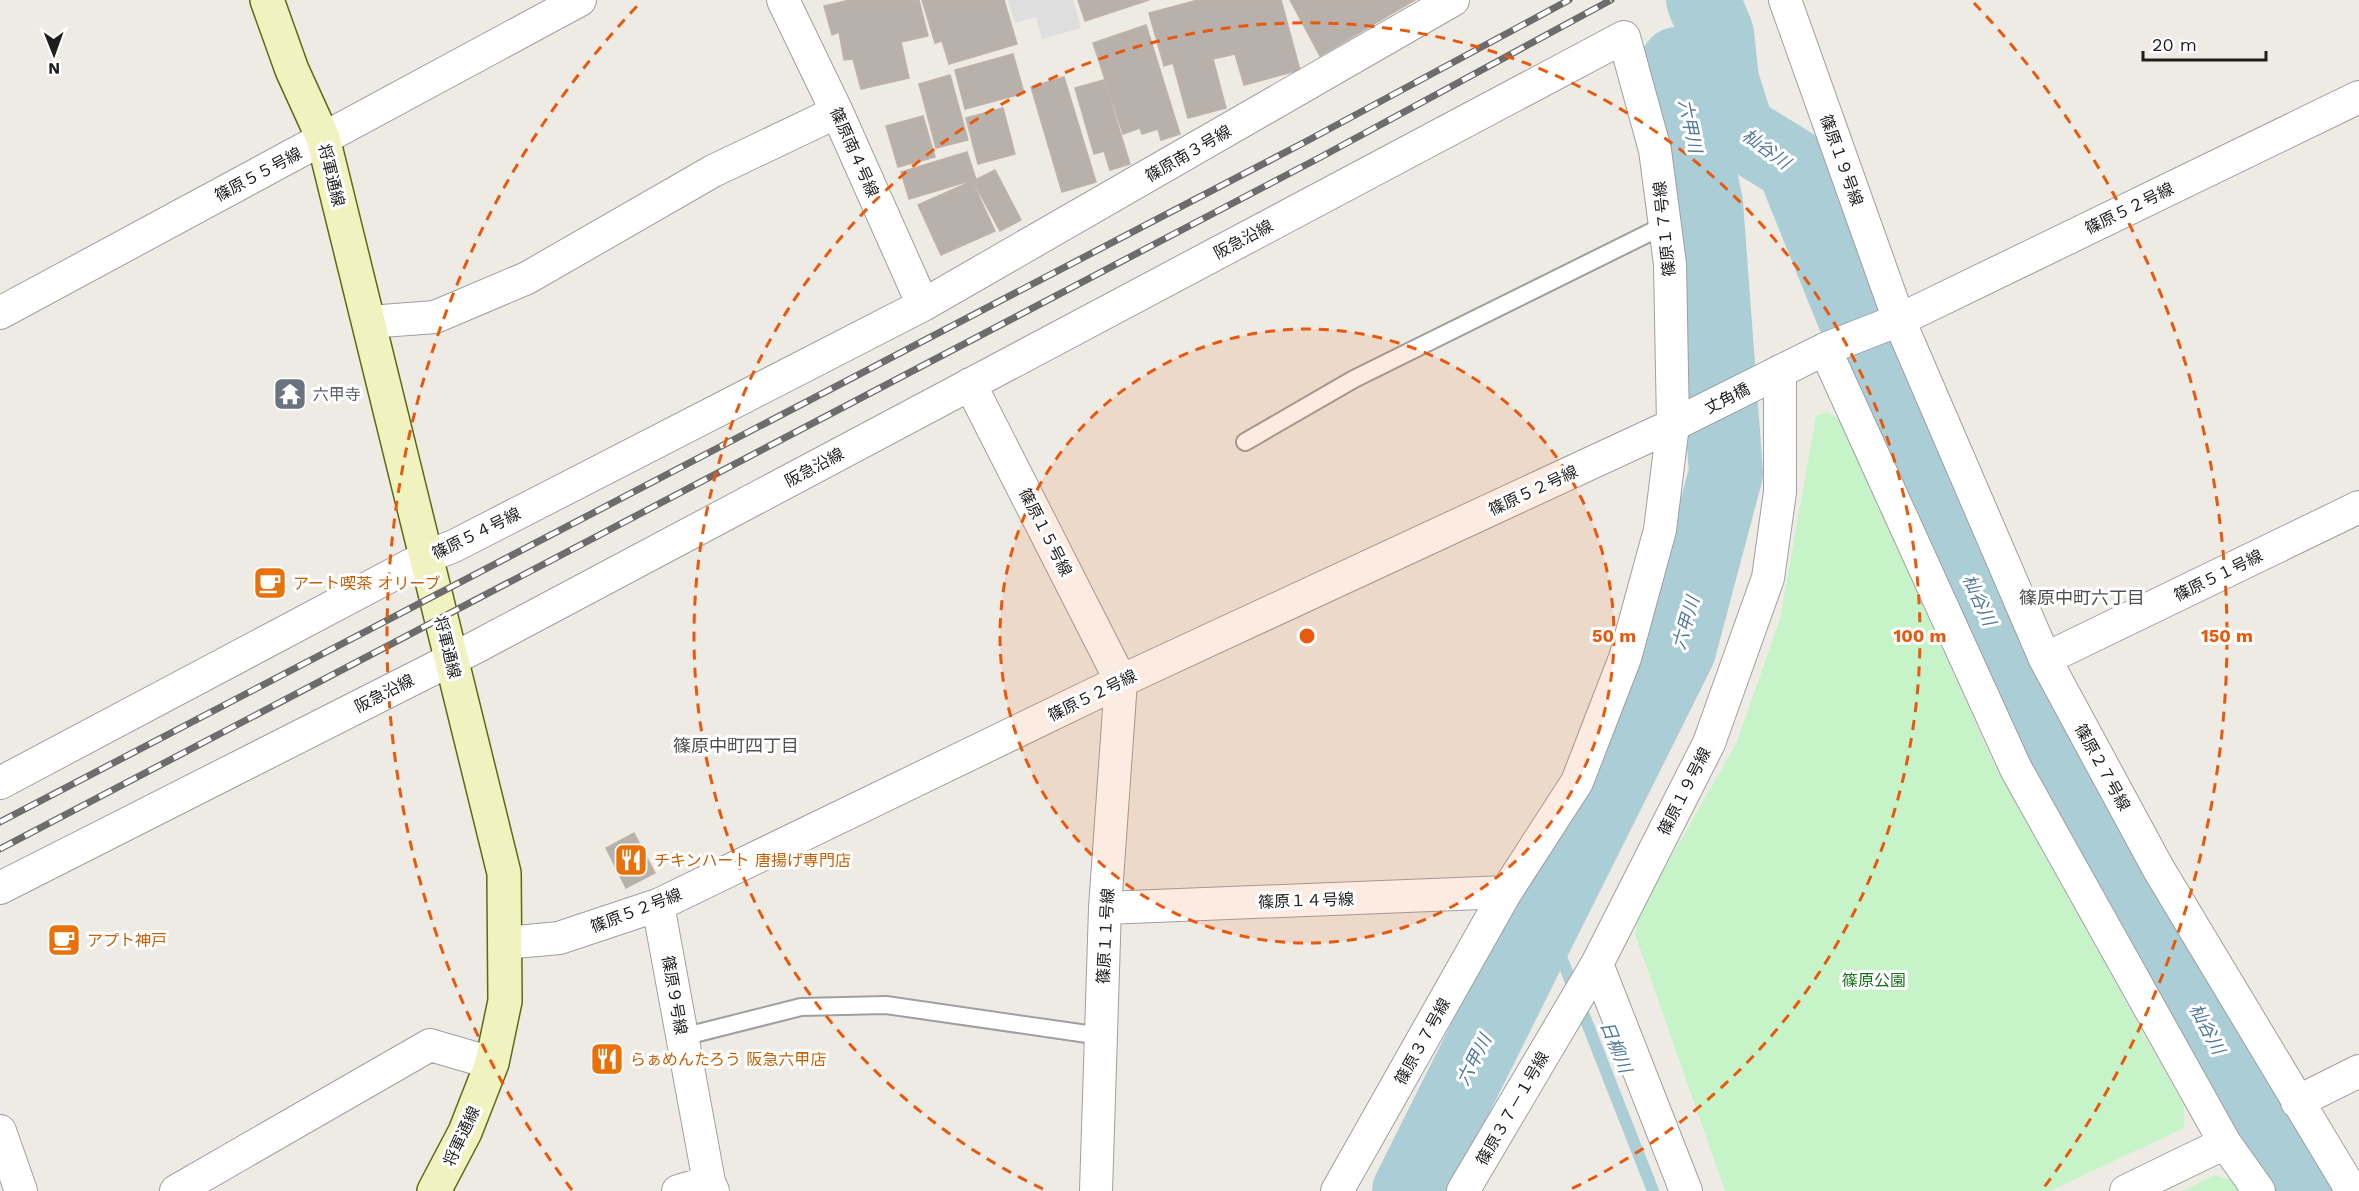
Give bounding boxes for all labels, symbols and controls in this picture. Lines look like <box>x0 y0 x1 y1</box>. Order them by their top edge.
north arrow <box>24 24 84 84</box>
scale bar <box>2143 24 2266 62</box>
text: 20 m <box>2152 34 2197 55</box>
text: N <box>48 59 60 78</box>
water label: 六甲川 <box>1675 97 1707 156</box>
street label: 篠原南４号線 <box>826 104 883 200</box>
street label: 篠原１９号線 <box>1816 112 1867 209</box>
street label: 篠原南３号線 <box>1142 121 1235 186</box>
water label: 杣谷川 <box>1738 124 1796 174</box>
street label: 将軍通線 <box>315 142 348 208</box>
street label: 篠原５５号線 <box>211 144 305 205</box>
street label: 篠原５２号線 <box>2082 179 2177 238</box>
street label: 篠原１７号線 <box>1650 180 1679 278</box>
street label: 阪急沿線 <box>1211 216 1276 263</box>
temple icon: 六甲寺 <box>272 376 308 412</box>
street label: 丈角橋 <box>1702 379 1753 418</box>
place label: 六甲寺 <box>313 385 361 404</box>
street label: 阪急沿線 <box>782 444 847 491</box>
street label: 篠原５２号線 <box>1486 462 1581 519</box>
street label: 篠原１５号線 <box>1015 485 1076 579</box>
street label: 篠原５４号線 <box>429 504 524 563</box>
street label: 篠原５１号線 <box>2171 546 2266 605</box>
cafe icon: アート喫茶 オリーブ <box>252 565 288 601</box>
water label: 杣谷川 <box>1959 571 2001 631</box>
place label: アート喫茶 オリーブ <box>293 574 441 593</box>
district label: 篠原中町六丁目 <box>2019 587 2145 608</box>
water label: 六甲川 <box>1668 592 1704 652</box>
street label: 将軍通線 <box>431 614 464 680</box>
text: 50 m <box>1592 625 1636 646</box>
text: 100 m <box>1893 625 1947 646</box>
text: 150 m <box>2201 625 2253 646</box>
centre of rings <box>1297 626 1317 646</box>
street label: 篠原５２号線 <box>1045 666 1140 725</box>
street label: 阪急沿線 <box>351 670 417 716</box>
street label: 篠原２７号線 <box>2071 721 2134 814</box>
district label: 篠原中町四丁目 <box>673 735 799 756</box>
street label: 篠原１９号線 <box>1654 744 1715 838</box>
restaurant icon: チキンハート 唐揚げ専門店 <box>613 842 649 878</box>
place label: チキンハート 唐揚げ専門店 <box>654 851 851 870</box>
street label: 篠原５２号線 <box>588 884 684 937</box>
street label: 篠原１１号線 <box>1093 888 1117 984</box>
street label: 篠原１４号線 <box>1258 889 1354 912</box>
cafe icon: アプト神戸 <box>46 922 82 958</box>
place label: アプト神戸 <box>87 931 167 950</box>
street label: 篠原９号線 <box>658 954 691 1036</box>
park label: 篠原公園 <box>1842 971 1906 990</box>
street label: 篠原３７号線 <box>1391 995 1454 1088</box>
water label: 杣谷川 <box>2185 1000 2230 1059</box>
water label: 日柳川 <box>1597 1018 1637 1078</box>
water label: 六甲川 <box>1452 1029 1496 1089</box>
restaurant icon: らぁめんたろう 阪急六甲店 <box>589 1041 625 1077</box>
street label: 篠原３７－１号線 <box>1472 1048 1553 1168</box>
place label: らぁめんたろう 阪急六甲店 <box>630 1050 827 1069</box>
street label: 将軍通線 <box>439 1103 484 1169</box>

